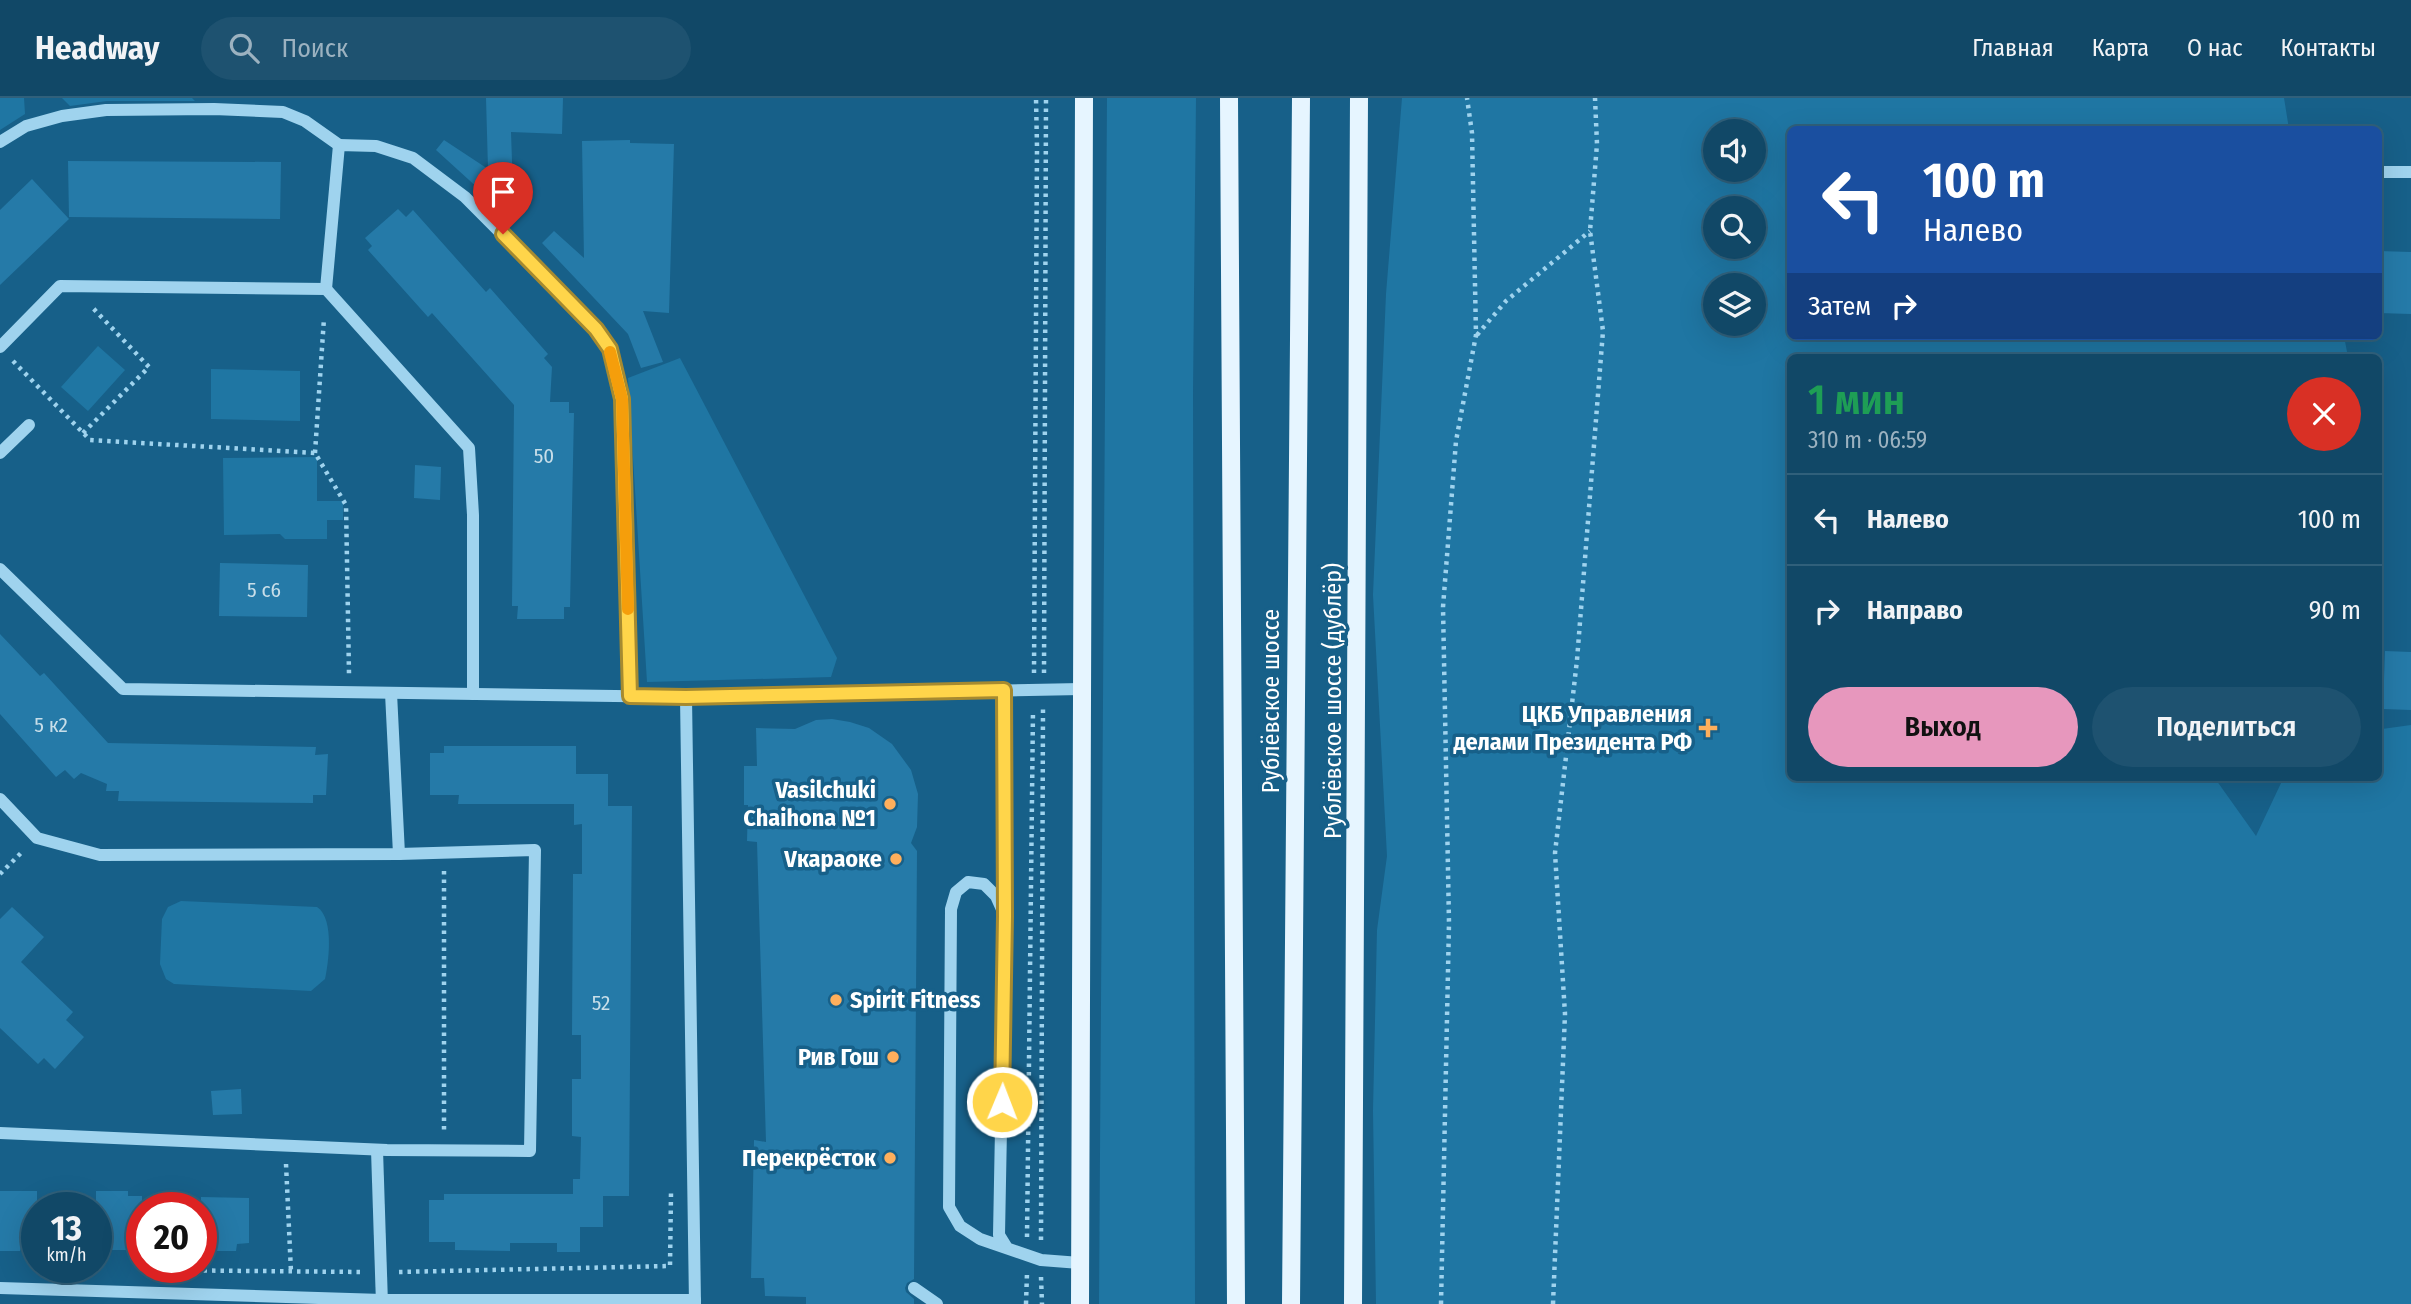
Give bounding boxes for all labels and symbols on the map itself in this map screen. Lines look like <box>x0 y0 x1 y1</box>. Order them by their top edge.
pin <box>473 162 533 234</box>
house number: 50 <box>534 443 554 469</box>
street label: Рублёвское шоссе (дублёр) <box>1319 563 1347 839</box>
house number: 5 с6 <box>247 577 281 603</box>
street label: Рублёвское шоссе <box>1257 609 1285 793</box>
place label: ЦКБ Управления делами Президента РФ <box>1452 700 1693 756</box>
house number: 5 к2 <box>34 712 68 738</box>
marker: ЦКБ Управления делами Президента РФ <box>1698 718 1718 738</box>
place label: Vasilchuki Chaihona №1 <box>743 776 876 832</box>
marker: Vasilchuki Chaihona №1 <box>882 796 898 812</box>
place label: Vкараоке <box>783 845 882 873</box>
marker: Vкараоке <box>888 851 904 867</box>
place label: Spirit Fitness <box>850 986 981 1014</box>
house number: 52 <box>592 990 610 1016</box>
marker: Spirit Fitness <box>828 992 844 1008</box>
place label: Рив Гош <box>798 1043 879 1071</box>
marker: Рив Гош <box>885 1049 901 1065</box>
position arrow <box>965 1065 1039 1139</box>
place label: Перекрёсток <box>742 1144 877 1172</box>
marker: Перекрёсток <box>882 1150 898 1166</box>
speed limit sign: 20 <box>126 1192 217 1283</box>

